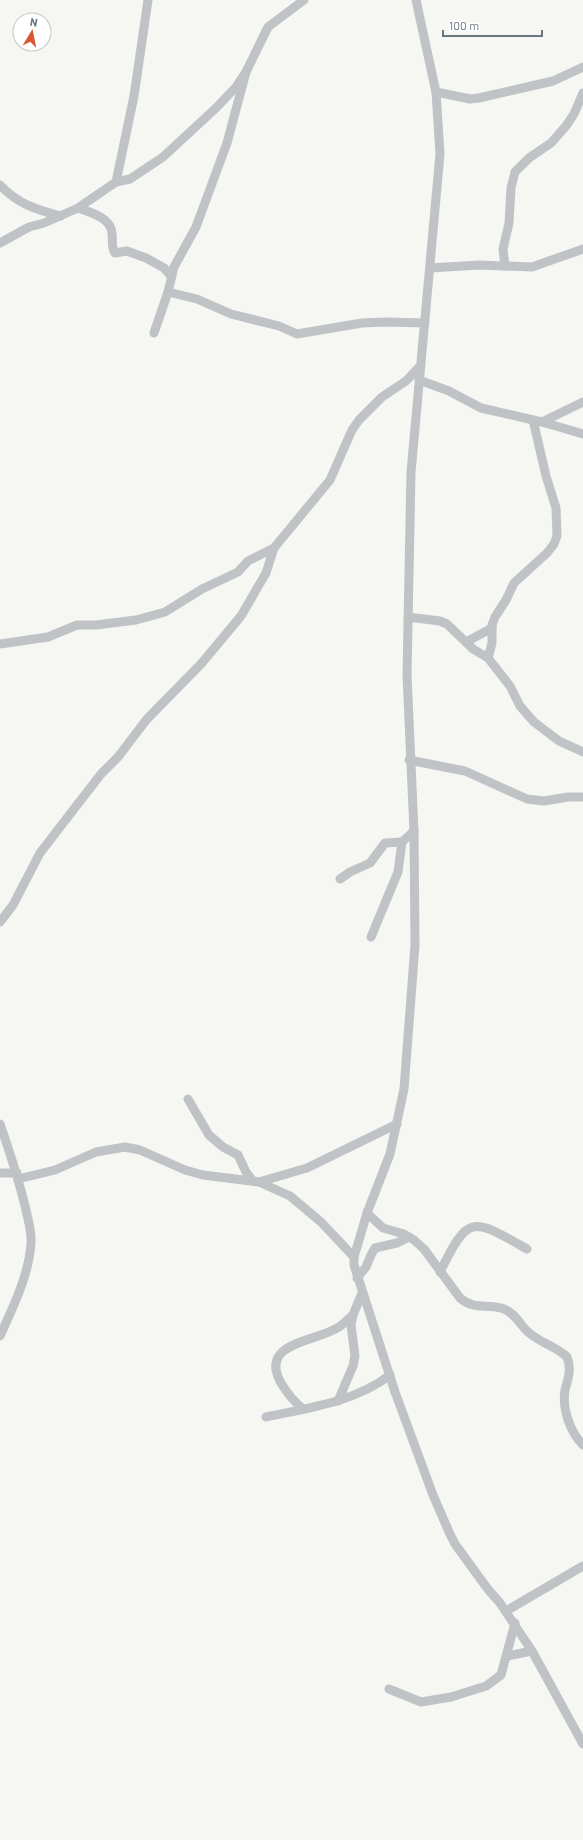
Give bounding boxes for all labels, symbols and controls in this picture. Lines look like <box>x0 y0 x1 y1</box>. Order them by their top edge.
north arrow <box>12 12 52 52</box>
scale bar <box>443 12 542 38</box>
text: N <box>29 15 39 29</box>
text: 100 m <box>449 18 479 32</box>

